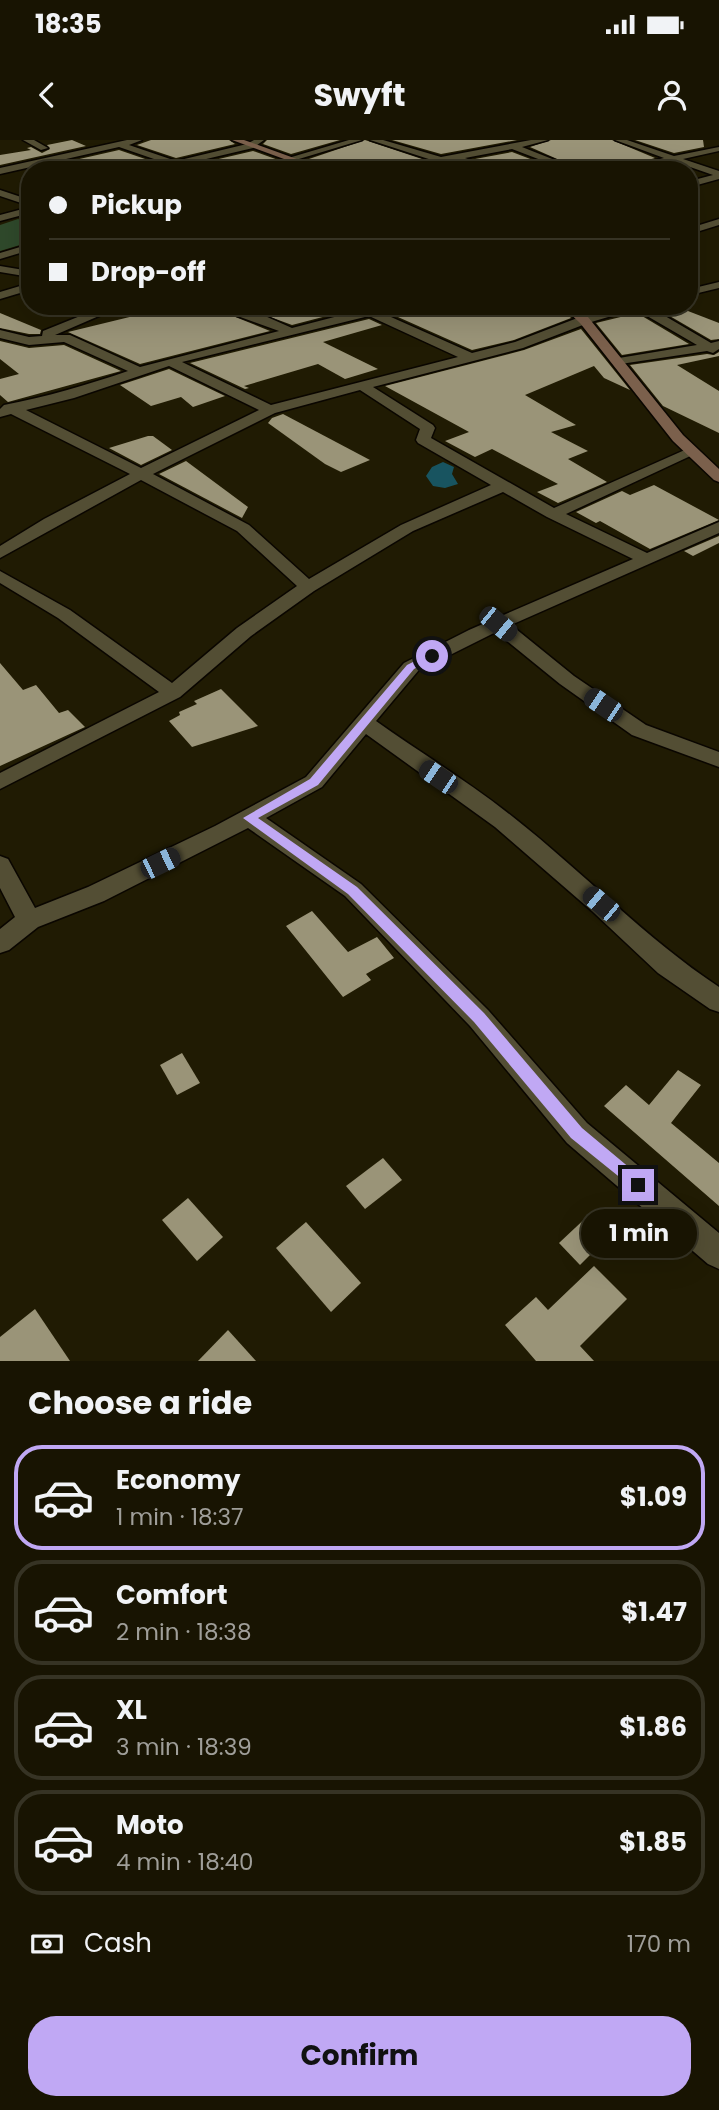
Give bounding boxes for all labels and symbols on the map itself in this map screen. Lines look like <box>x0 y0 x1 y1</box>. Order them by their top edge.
car <box>476 603 521 645</box>
route start <box>416 640 448 672</box>
car <box>580 685 627 725</box>
car <box>415 757 462 797</box>
car <box>137 844 184 882</box>
car <box>579 882 624 926</box>
route end <box>622 1169 654 1201</box>
callout: 1 min <box>580 1210 696 1258</box>

